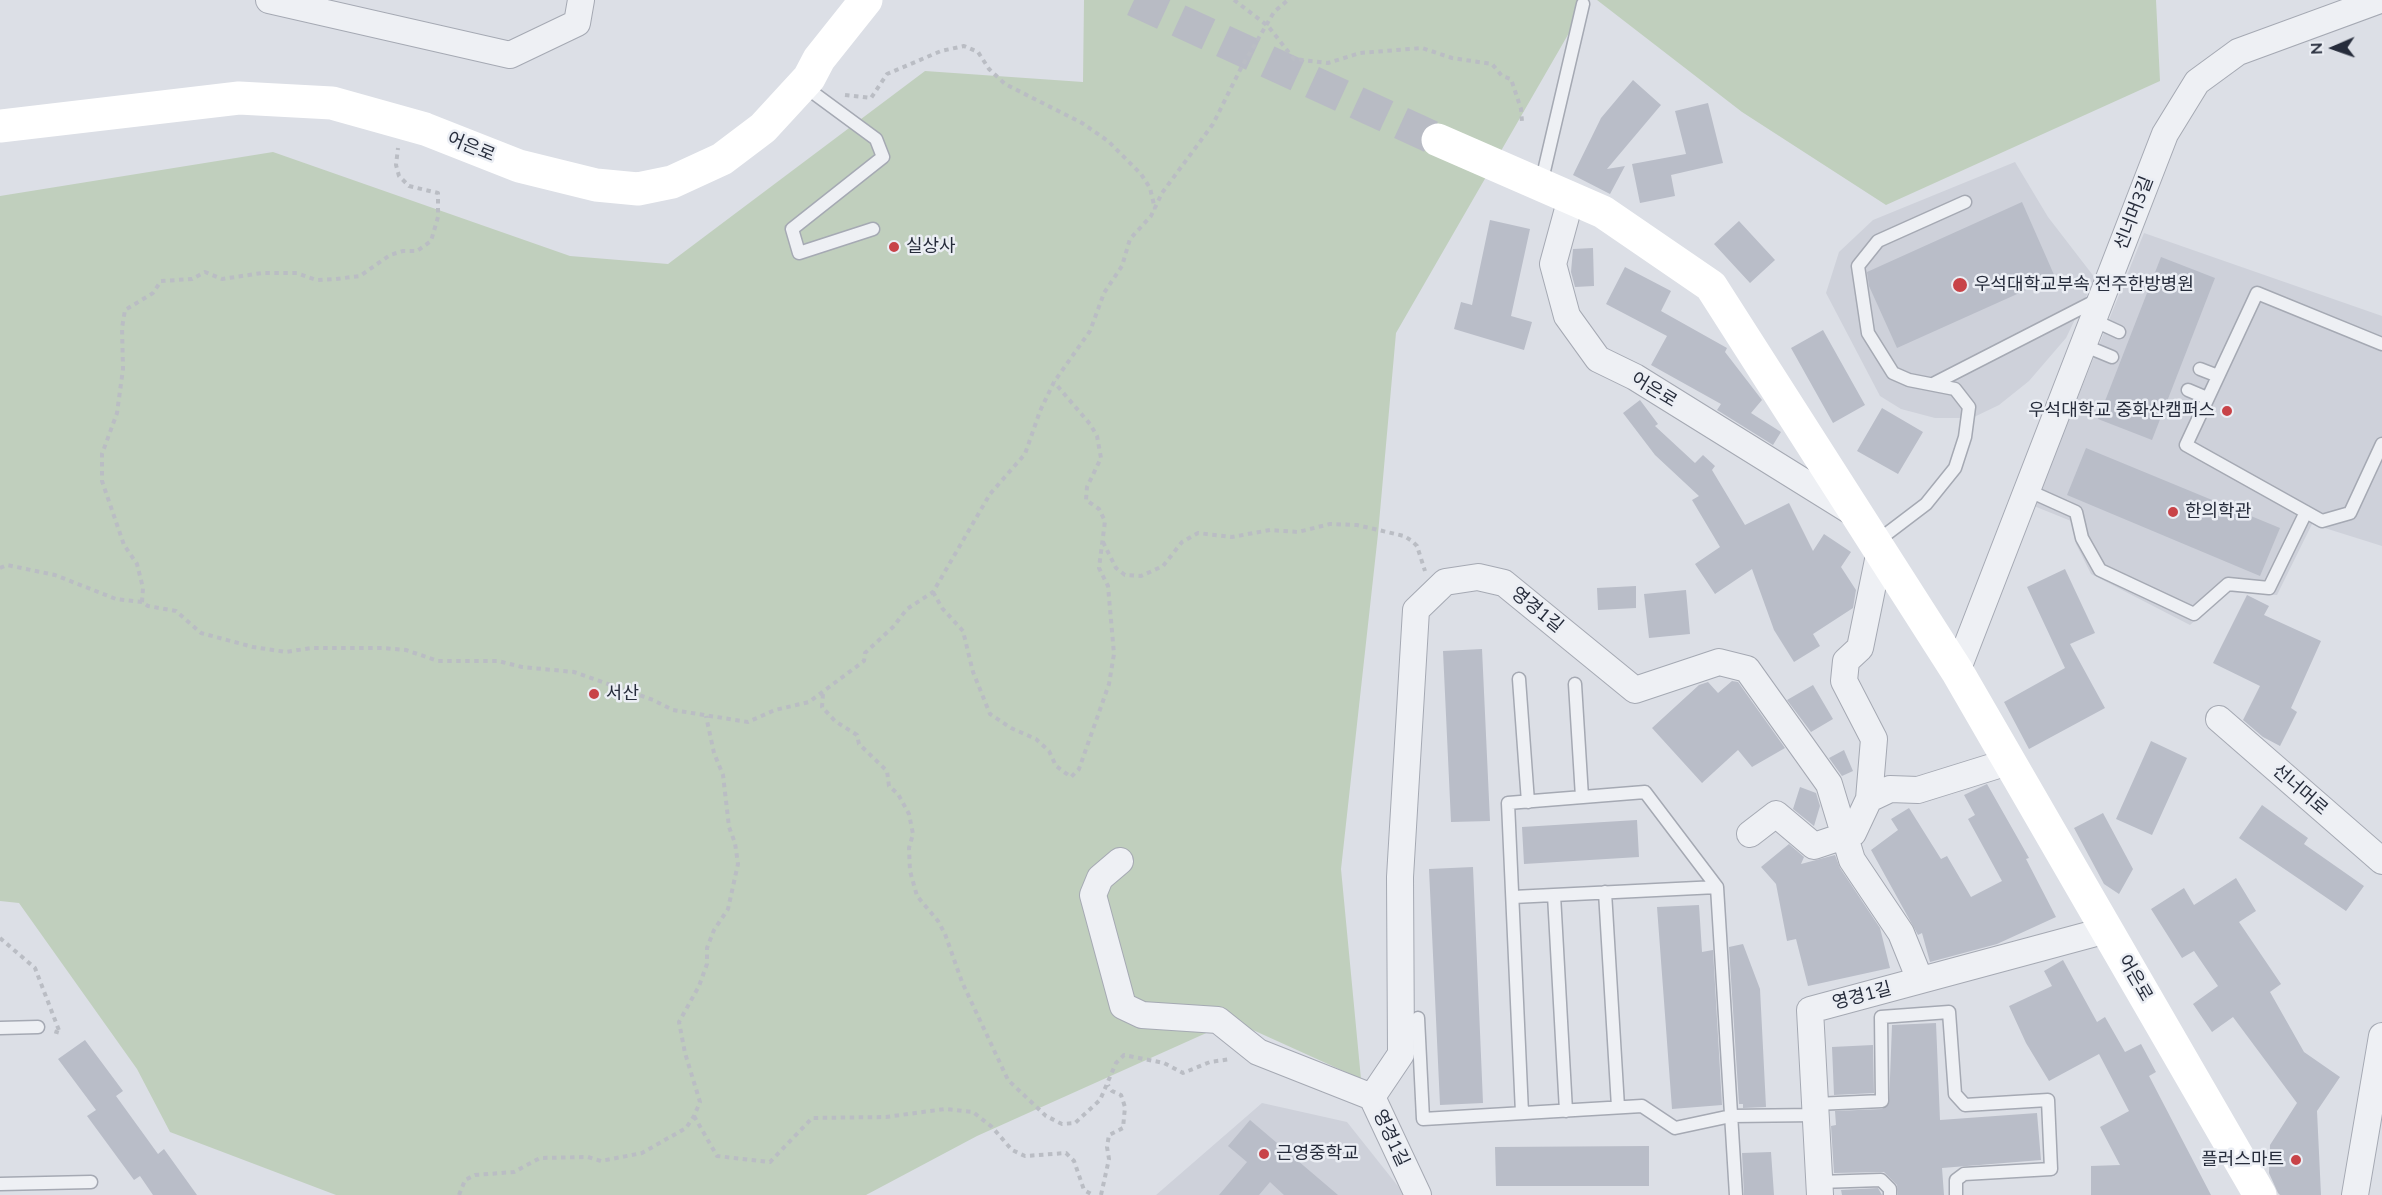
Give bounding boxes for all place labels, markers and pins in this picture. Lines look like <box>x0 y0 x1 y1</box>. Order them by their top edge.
place label: 실상사 <box>906 236 956 258</box>
marker: 실상사 <box>887 240 901 254</box>
place label: 우석대학교부속 전주한방병원 <box>1974 274 2194 296</box>
marker: 우석대학교부속 전주한방병원 <box>1951 276 1969 294</box>
place label: 우석대학교 중화산캠퍼스 <box>2028 400 2215 422</box>
marker: 우석대학교 중화산캠퍼스 <box>2220 404 2234 418</box>
place label: 한의학관 <box>2185 501 2251 523</box>
marker: 한의학관 <box>2166 505 2180 519</box>
place label: 서산 <box>606 683 639 705</box>
marker: 서산 <box>587 687 601 701</box>
place label: 근영중학교 <box>1276 1143 1359 1165</box>
marker: 근영중학교 <box>1257 1147 1271 1161</box>
place label: 플러스마트 <box>2201 1149 2284 1171</box>
marker: 플러스마트 <box>2289 1153 2303 1167</box>

